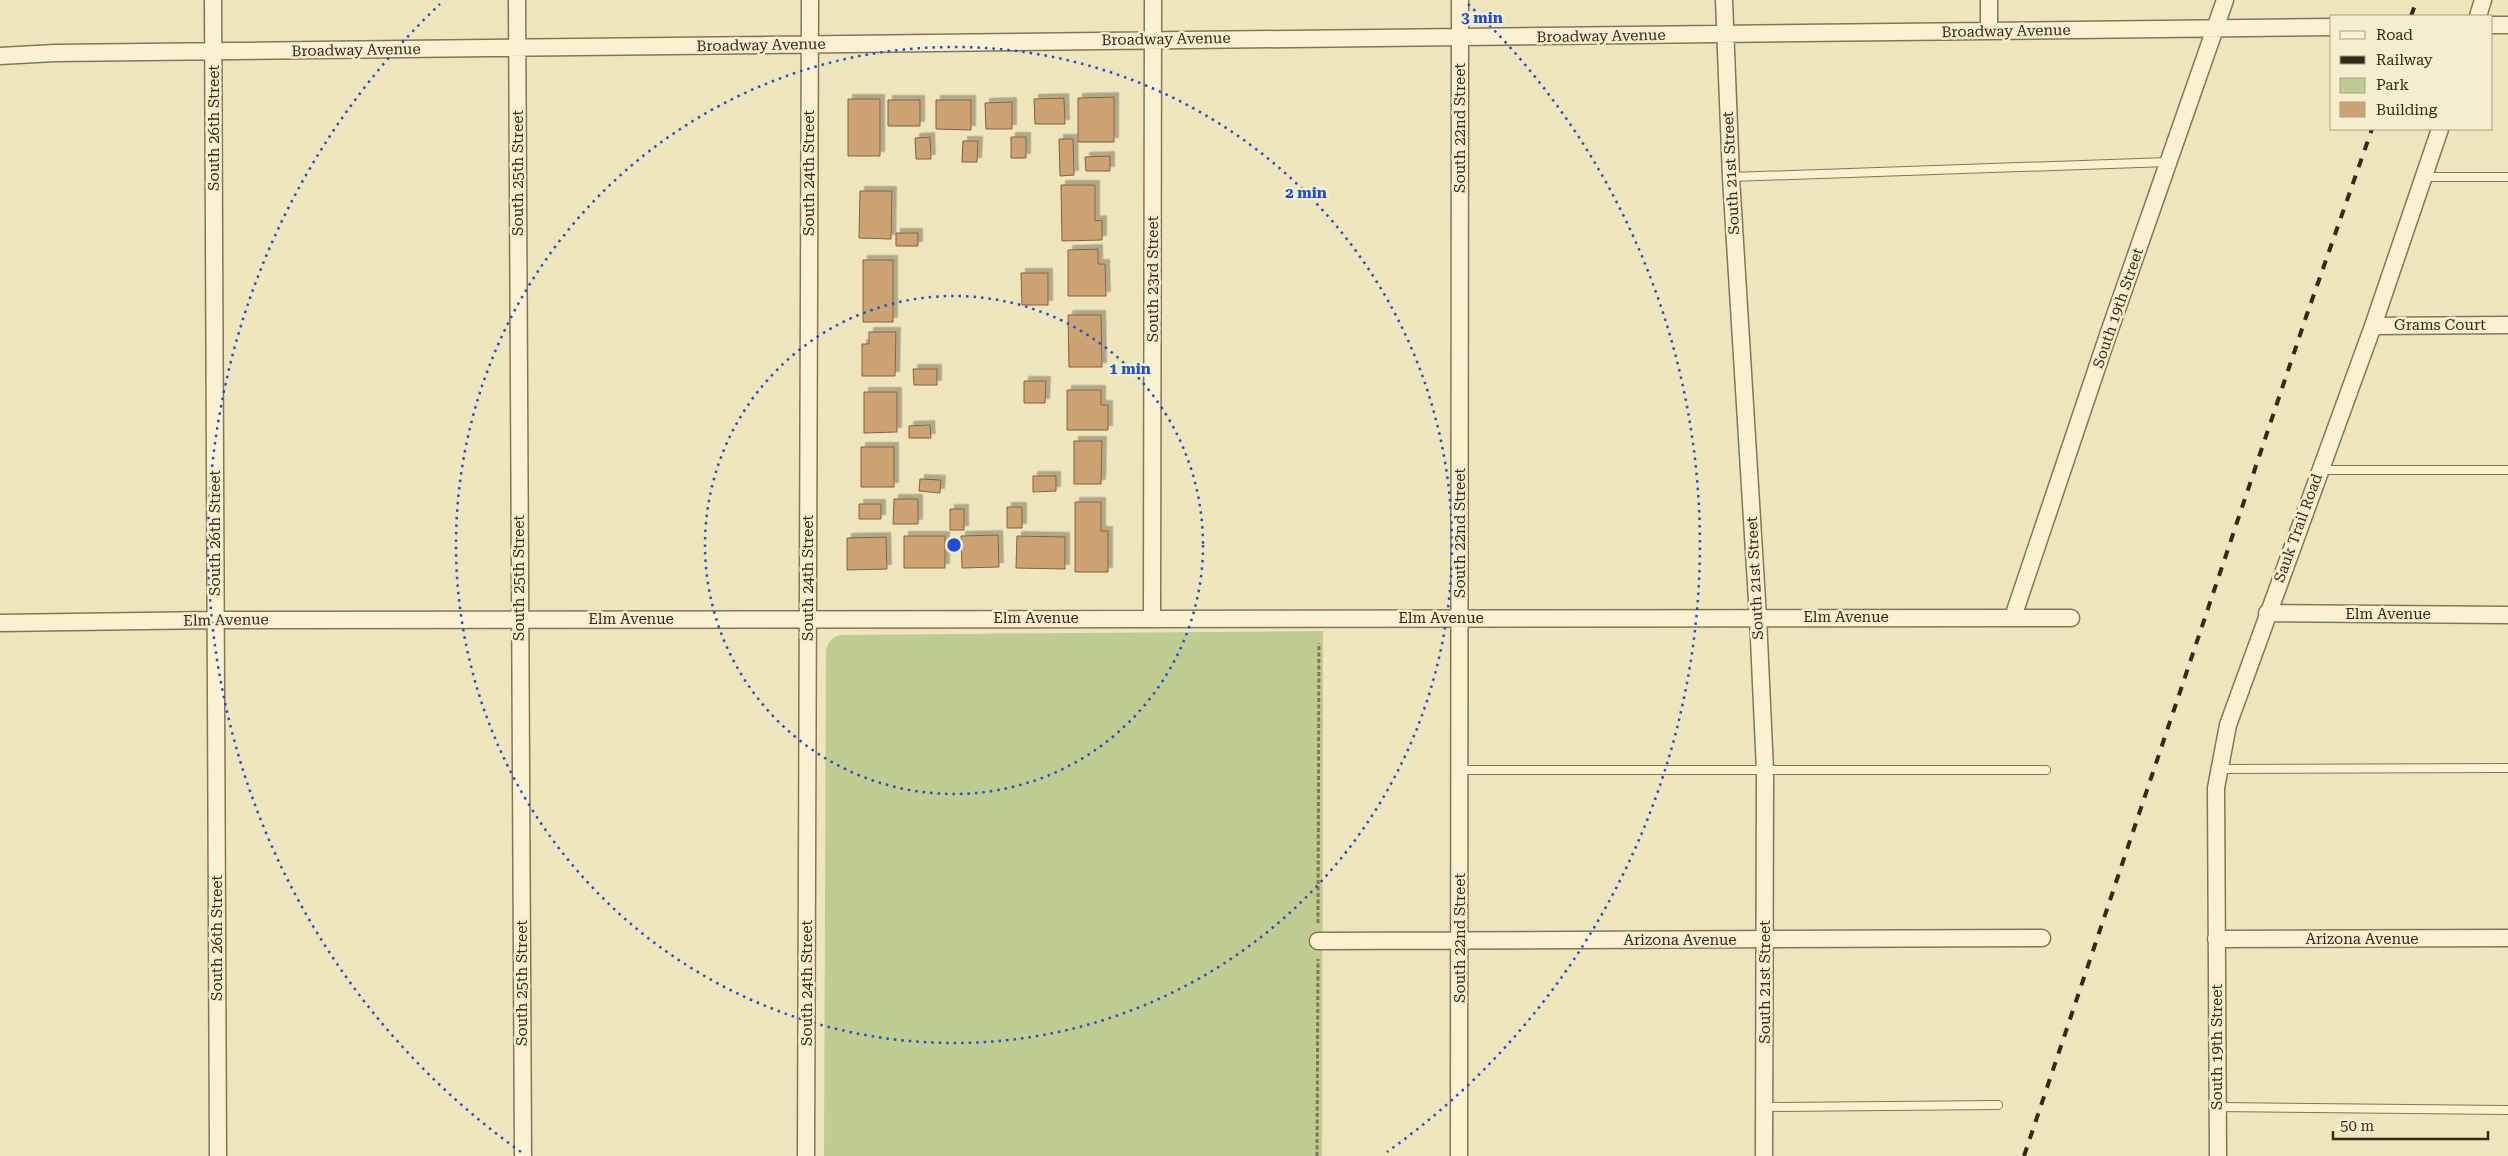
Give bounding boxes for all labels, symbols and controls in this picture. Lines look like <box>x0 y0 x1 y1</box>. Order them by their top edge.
text: 3 min <box>1461 9 1503 27</box>
legend <box>2330 15 2493 130</box>
street label: Broadway Avenue <box>1941 21 2071 41</box>
street label: Broadway Avenue <box>1536 26 1666 46</box>
text: Road <box>2376 26 2413 44</box>
street label: Broadway Avenue <box>1101 29 1231 49</box>
street label: Broadway Avenue <box>696 35 826 55</box>
street label: Broadway Avenue <box>291 40 421 60</box>
text: Railway <box>2376 51 2433 69</box>
street label: South 22nd Street <box>1451 63 1469 193</box>
street label: South 26th Street <box>205 65 223 191</box>
text: Park <box>2376 76 2410 94</box>
text: Building <box>2376 101 2438 119</box>
street label: South 25th Street <box>509 110 527 236</box>
street label: South 24th Street <box>800 110 818 236</box>
street label: South 21st Street <box>1719 110 1743 235</box>
text: 2 min <box>1285 184 1327 202</box>
street label: South 23rd Street <box>1144 215 1162 342</box>
street label: South 19th Street <box>2089 245 2147 371</box>
street label: Grams Court <box>2394 316 2486 334</box>
text: 1 min <box>1109 360 1151 378</box>
street label: South 22nd Street <box>1451 468 1469 598</box>
street label: South 26th Street <box>206 470 224 596</box>
street label: Sauk Trail Road <box>2270 471 2326 585</box>
street label: South 25th Street <box>510 515 528 641</box>
street label: South 24th Street <box>799 515 817 641</box>
street label: South 21st Street <box>1743 515 1767 640</box>
centre of rings <box>945 536 963 554</box>
street label: Elm Avenue <box>2345 605 2431 623</box>
street label: Elm Avenue <box>1803 608 1889 626</box>
street label: Elm Avenue <box>993 609 1079 627</box>
street label: Elm Avenue <box>1398 609 1484 627</box>
street label: Elm Avenue <box>183 610 269 630</box>
street label: Elm Avenue <box>588 610 674 628</box>
street label: South 22nd Street <box>1451 873 1469 1003</box>
street label: South 26th Street <box>208 875 226 1001</box>
street label: South 25th Street <box>513 920 531 1046</box>
street label: South 24th Street <box>798 920 816 1046</box>
street label: South 21st Street <box>1756 920 1774 1044</box>
street label: Arizona Avenue <box>2305 930 2419 948</box>
street label: Arizona Avenue <box>1623 931 1737 949</box>
street label: South 19th Street <box>2208 984 2226 1110</box>
scale bar <box>2333 1108 2488 1140</box>
text: 50 m <box>2340 1117 2375 1135</box>

